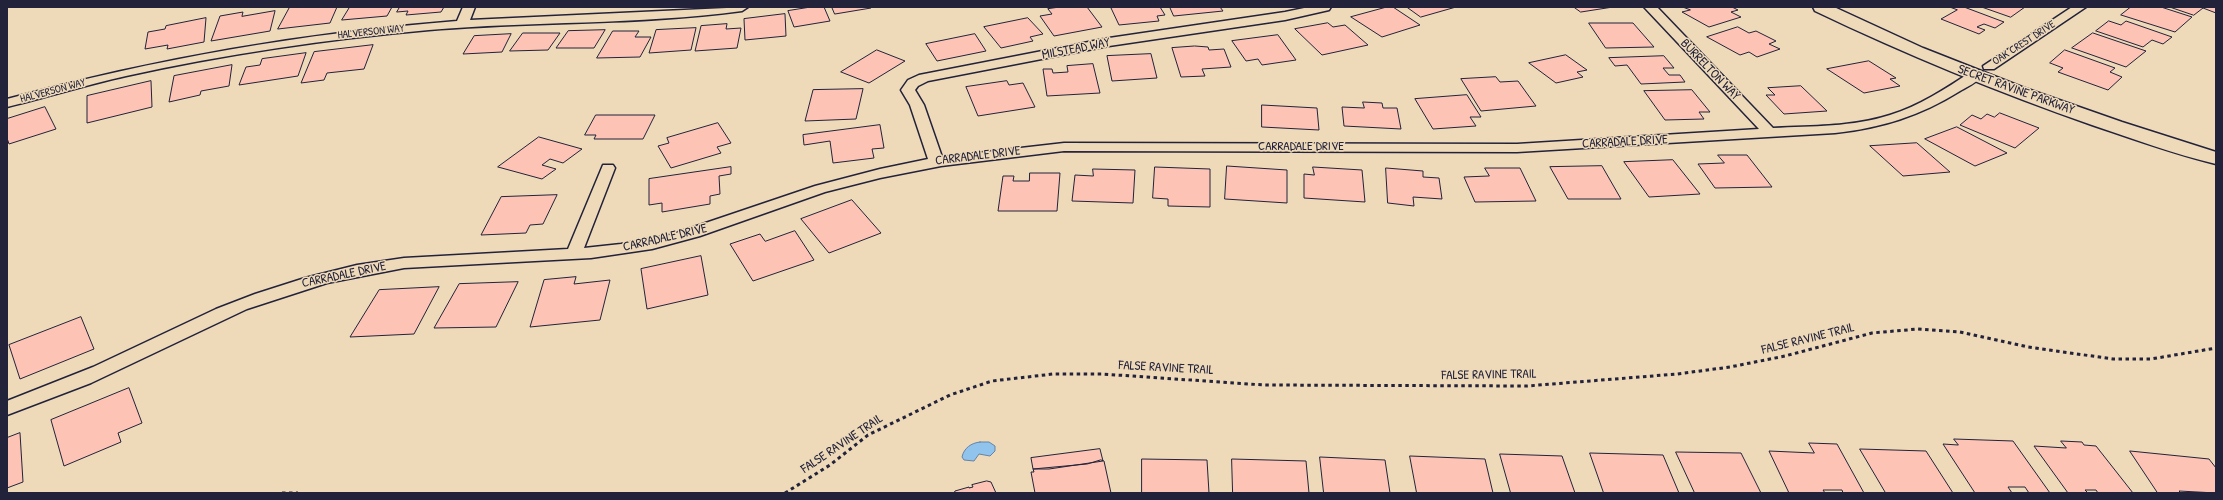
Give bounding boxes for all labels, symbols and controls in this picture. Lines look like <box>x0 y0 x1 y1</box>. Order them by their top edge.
street label: OAK CREST DRIVE <box>1990 18 2058 68</box>
street label: HALVERSON WAY <box>337 22 405 42</box>
street label: MILSTEAD WAY <box>1041 35 1111 63</box>
street label: BURRELTON WAY <box>1677 36 1743 104</box>
street label: SECRET RAVINE PARKWAY <box>1955 62 2077 118</box>
street label: HALVERSON WAY <box>19 76 87 106</box>
street label: CARRADALE DRIVE <box>1582 132 1668 152</box>
street label: CARRADALE DRIVE <box>1258 139 1344 155</box>
street label: CARRADALE DRIVE <box>934 143 1022 169</box>
street label: CARRADALE DRIVE <box>621 221 709 255</box>
street label: CARRADALE DRIVE <box>300 258 388 292</box>
street label: FALSE RAVINE TRAIL <box>1760 320 1856 358</box>
street label: FALSE RAVINE TRAIL <box>1118 358 1214 378</box>
street label: FALSE RAVINE TRAIL <box>1441 366 1537 384</box>
street label: FALSE RAVINE TRAIL <box>798 411 886 477</box>

